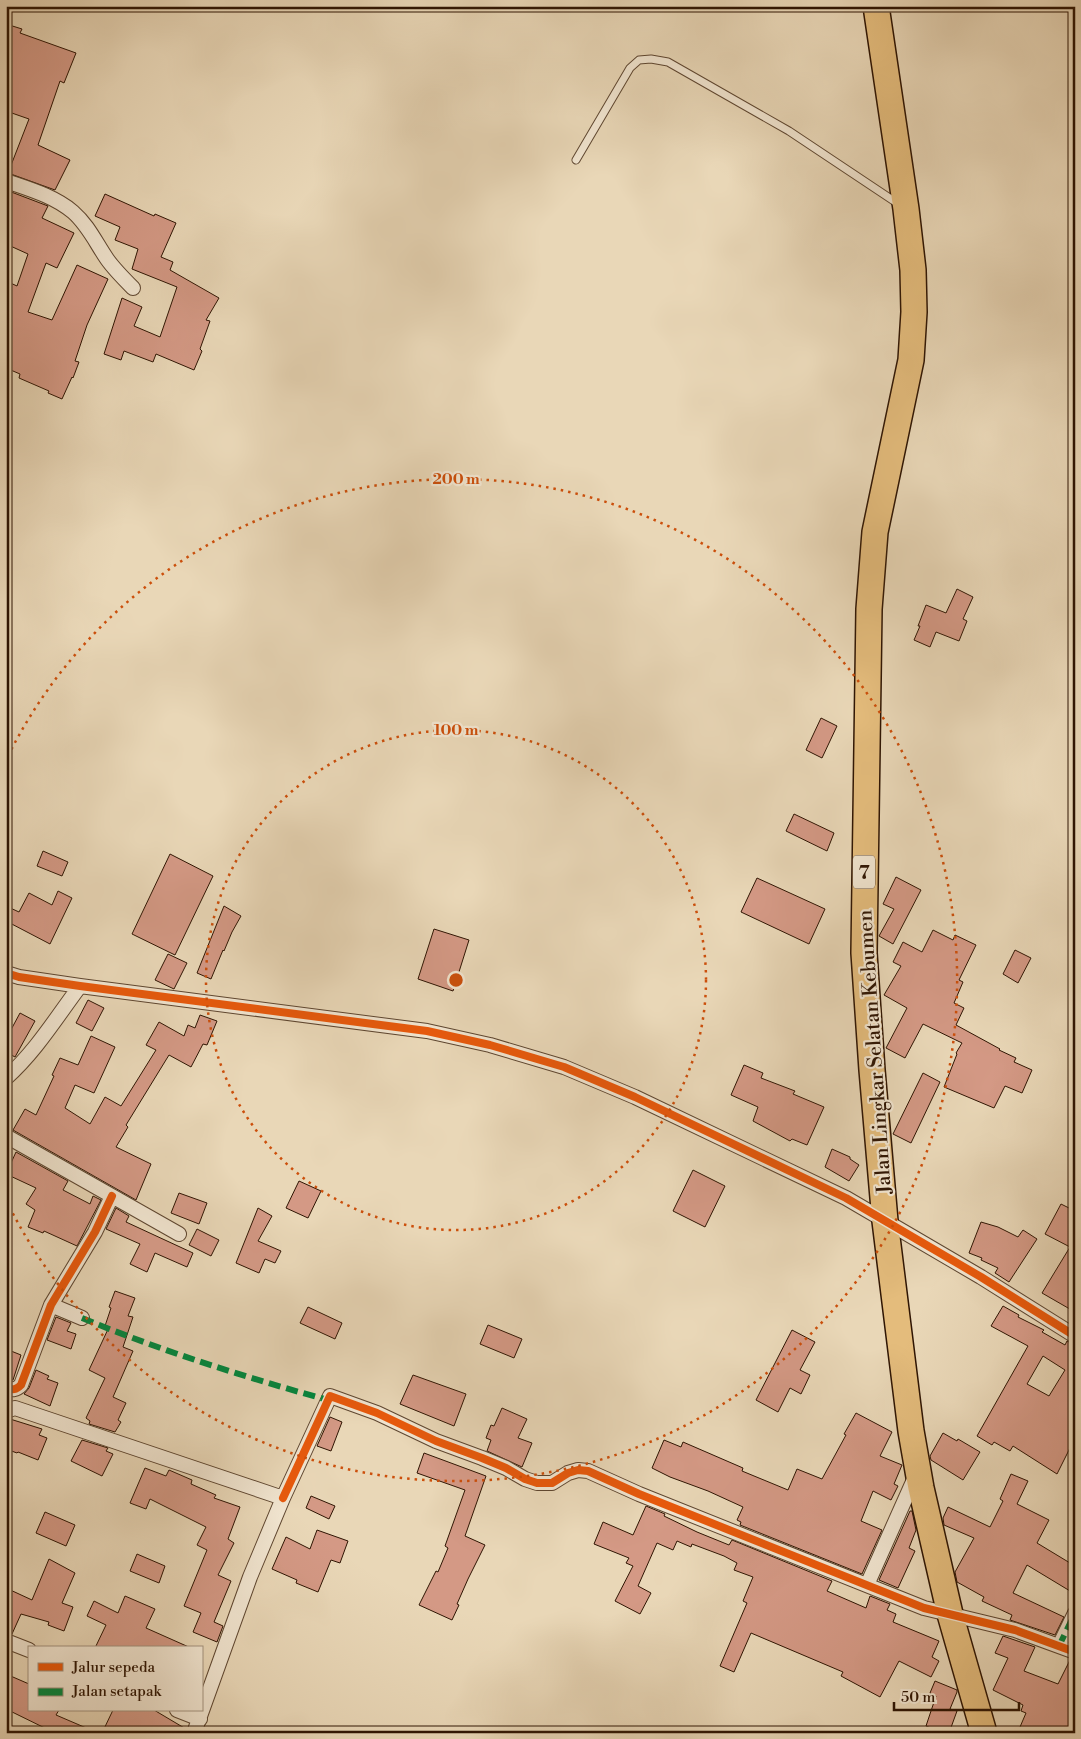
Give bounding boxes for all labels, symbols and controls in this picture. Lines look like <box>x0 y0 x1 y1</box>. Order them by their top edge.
text: 200 m <box>432 470 480 489</box>
text: 100 m <box>434 721 479 740</box>
road number: 7 <box>853 856 875 889</box>
street label: Jalan Lingkar Selatan Kebumen <box>853 909 898 1196</box>
centre of rings <box>447 971 465 989</box>
legend <box>28 1646 202 1712</box>
text: Jalur sepeda <box>71 1658 155 1677</box>
scale bar <box>894 1679 1018 1711</box>
text: Jalan setapak <box>71 1682 163 1701</box>
text: 50 m <box>901 1688 935 1707</box>

